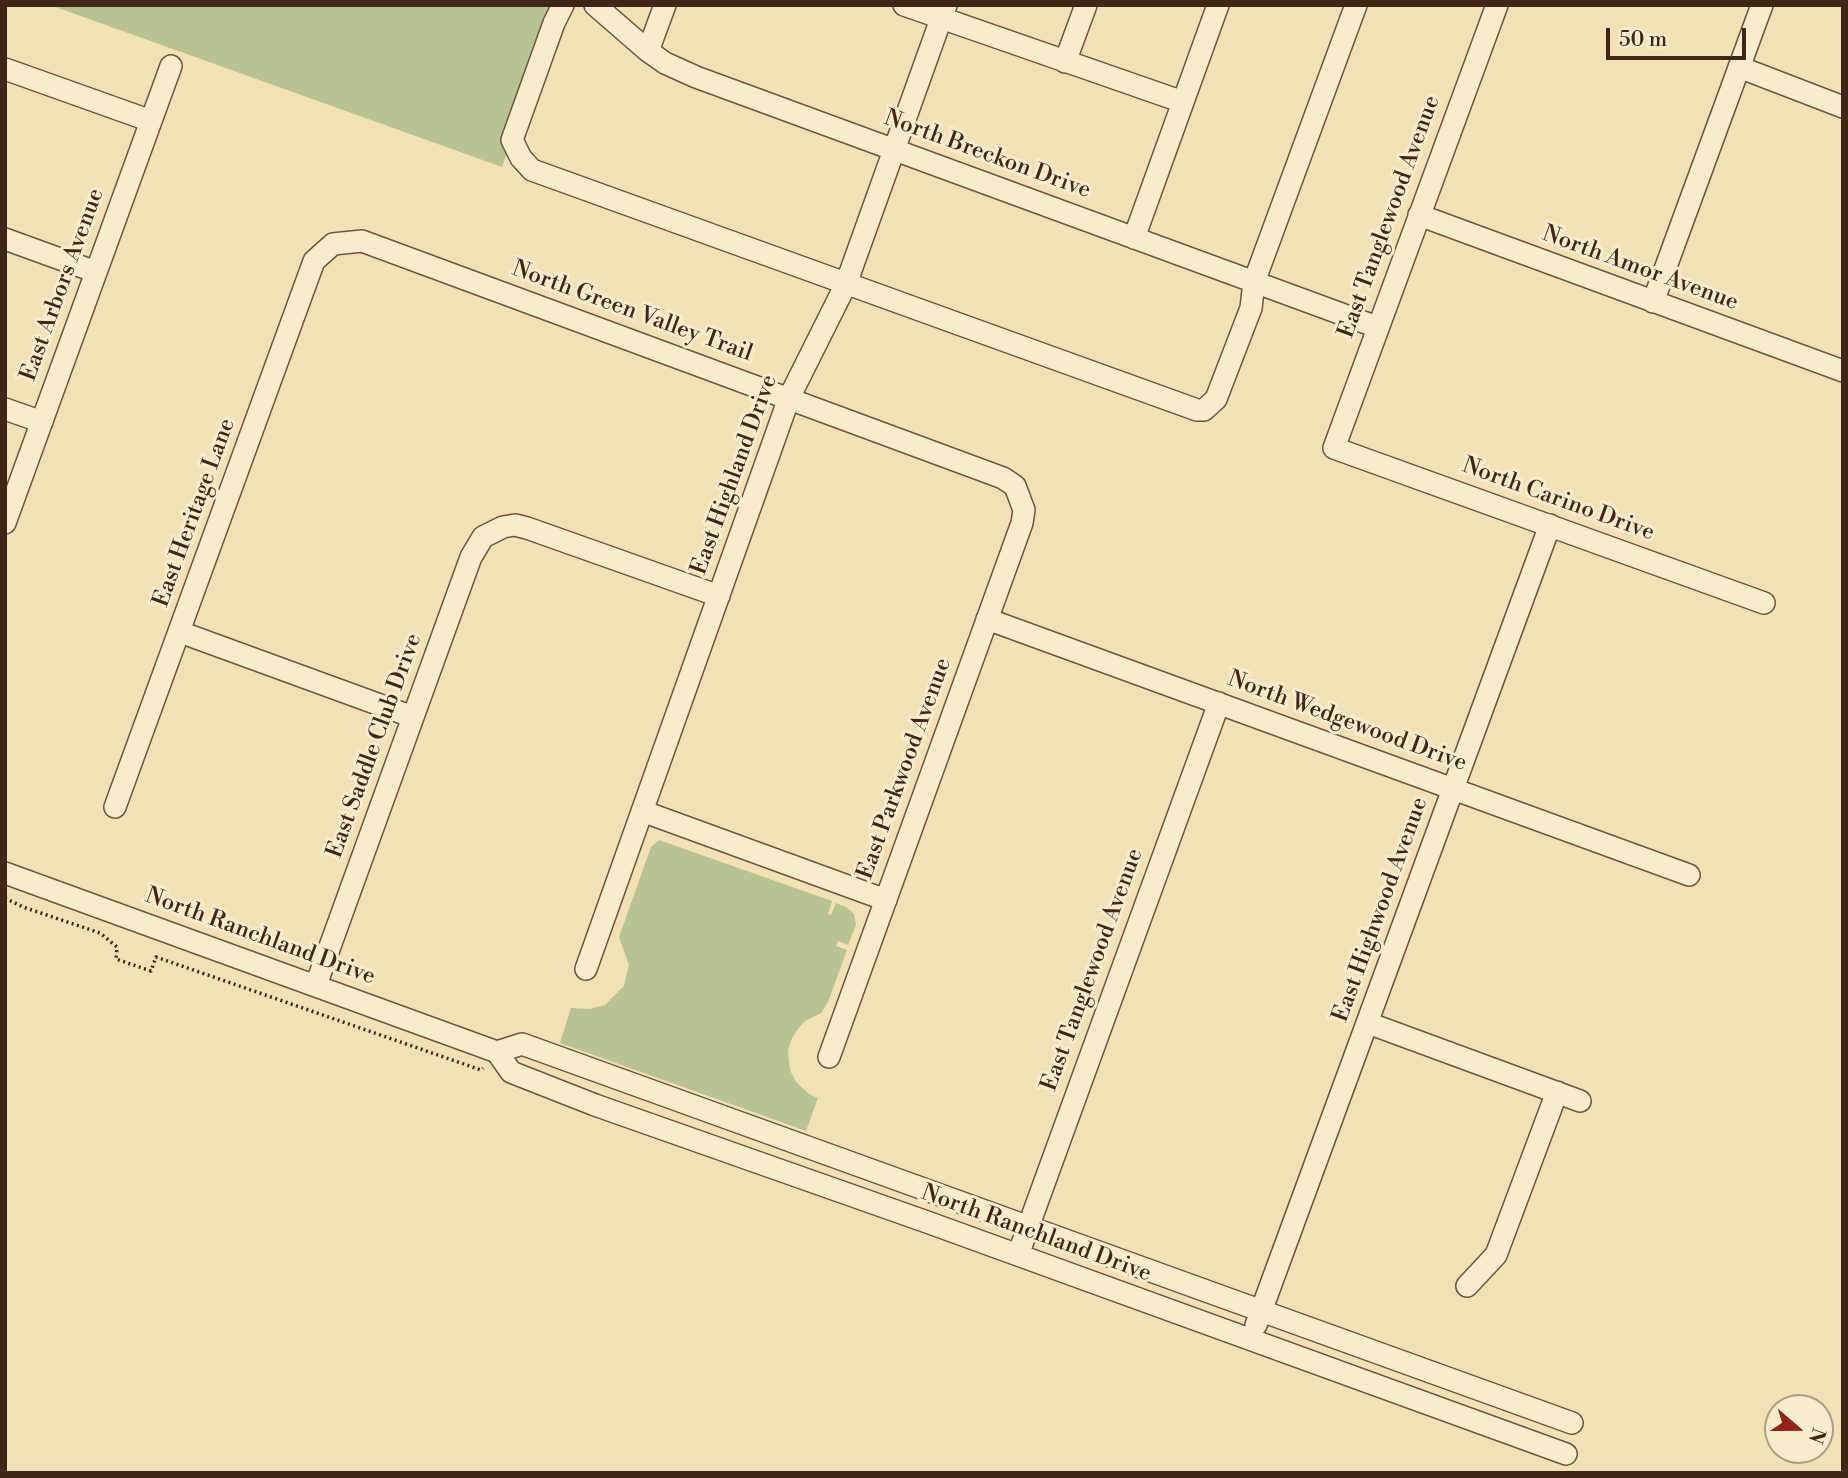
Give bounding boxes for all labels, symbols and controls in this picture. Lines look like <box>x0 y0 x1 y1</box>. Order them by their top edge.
scale bar <box>1610 14 1750 58</box>
text: 50 m <box>1619 27 1667 53</box>
street label: East Tanglewood Avenue <box>1333 92 1447 342</box>
street label: North Breckon Drive <box>880 105 1094 205</box>
street label: East Arbors Avenue <box>15 185 111 385</box>
street label: North Amor Avenue <box>1538 221 1742 317</box>
street label: North Green Valley Trail <box>508 256 756 368</box>
street label: East Highland Drive <box>686 371 784 579</box>
street label: East Heritage Lane <box>148 415 242 611</box>
street label: North Carino Drive <box>1458 452 1658 548</box>
street label: East Saddle Club Drive <box>322 630 428 862</box>
street label: East Parkwood Avenue <box>852 655 958 883</box>
street label: North Wedgewood Drive <box>1224 666 1470 778</box>
street label: East Highwood Avenue <box>1327 794 1435 1026</box>
street label: East Tanglewood Avenue <box>1036 845 1150 1095</box>
street label: North Ranchland Drive <box>141 883 379 991</box>
street label: North Ranchland Drive <box>917 1180 1155 1288</box>
north arrow <box>1764 1394 1834 1464</box>
text: N <box>1803 1424 1831 1447</box>

